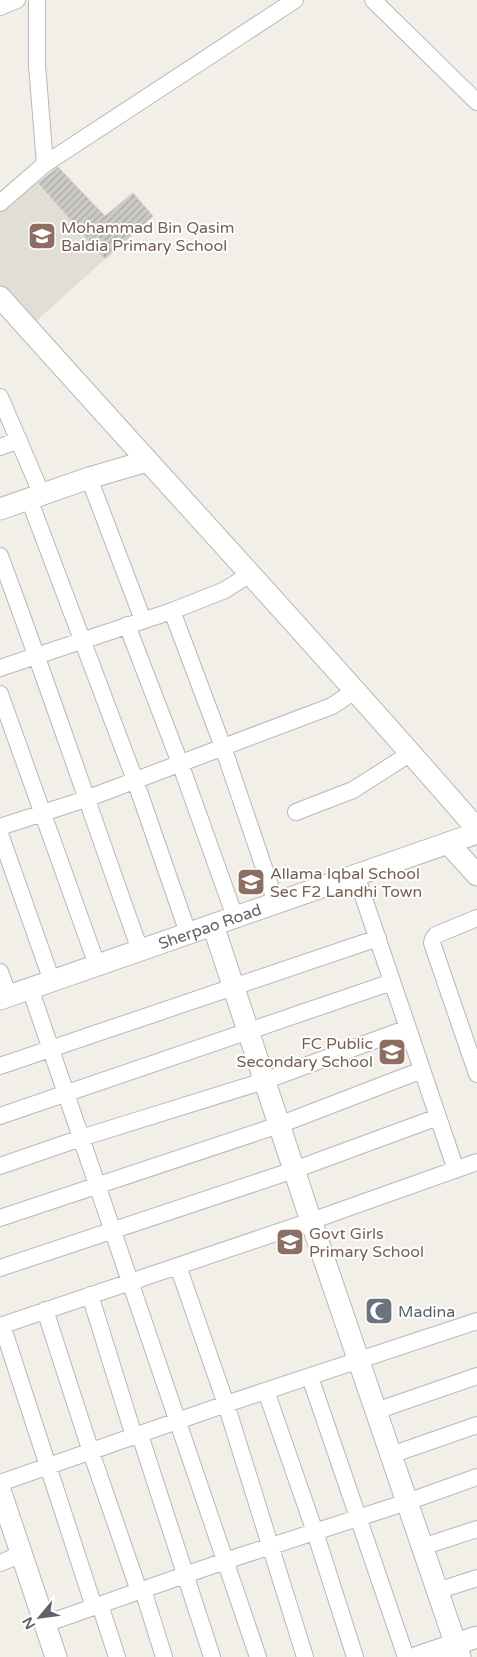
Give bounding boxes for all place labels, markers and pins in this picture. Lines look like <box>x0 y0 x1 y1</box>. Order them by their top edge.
place label: Mohammad Bin Qasim Baldia Primary School <box>61 218 234 256</box>
school or university icon: Mohammad Bin Qasim Baldia Primary School <box>27 221 57 251</box>
place label: Allama Iqbal School Sec F2 Landhi Town <box>270 864 422 902</box>
school or university icon: Allama Iqbal School Sec F2 Landhi Town <box>236 867 266 897</box>
place label: FC Public Secondary School <box>237 1034 373 1072</box>
school or university icon: FC Public Secondary School <box>377 1037 407 1067</box>
place label: Govt Girls Primary School <box>309 1224 424 1262</box>
school or university icon: Govt Girls Primary School <box>275 1227 305 1257</box>
mosque icon: Madina <box>364 1296 394 1326</box>
place label: Madina <box>398 1302 455 1322</box>

